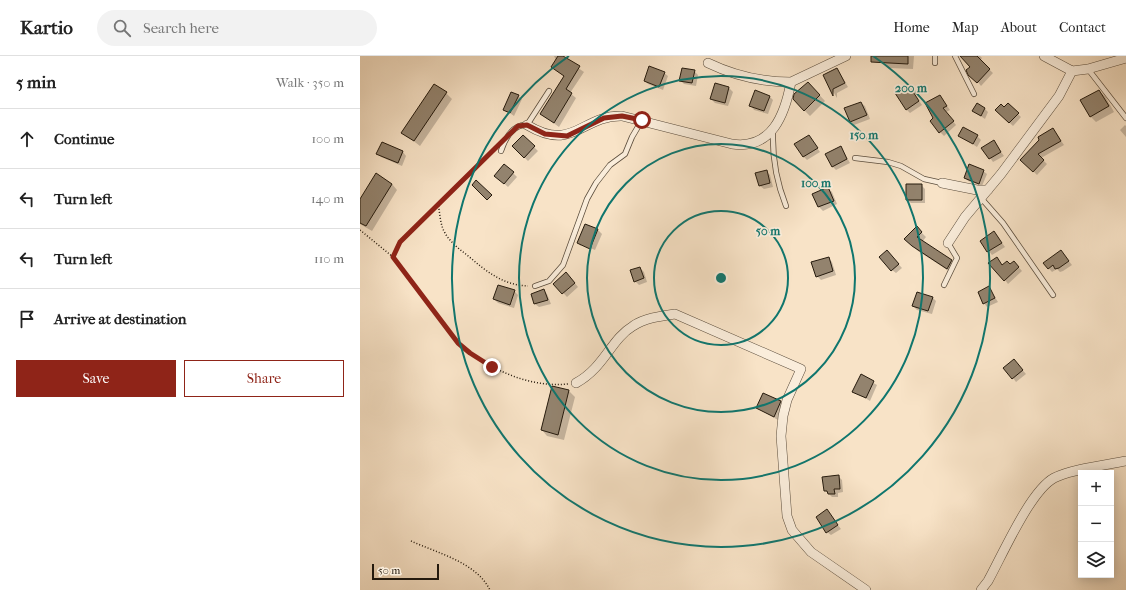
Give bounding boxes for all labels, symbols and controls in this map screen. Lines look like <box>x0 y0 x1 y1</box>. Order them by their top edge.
search box <box>97 10 377 46</box>
text: Kartio <box>20 17 73 39</box>
icon: search <box>111 17 133 39</box>
text: Search here <box>143 19 219 37</box>
text: Home <box>893 19 930 36</box>
text: Map <box>952 19 979 36</box>
text: About <box>1001 19 1037 36</box>
text: Contact <box>1059 19 1106 36</box>
text: 5 min <box>16 72 56 92</box>
text: Walk · 350 m <box>276 75 344 90</box>
text: 200 m <box>895 81 928 95</box>
route start <box>633 111 651 129</box>
icon: ahead <box>16 128 38 150</box>
text: 150 m <box>850 128 879 142</box>
text: Continue <box>54 130 114 148</box>
text: 100 m <box>311 131 344 146</box>
text: 100 m <box>801 176 832 190</box>
icon: left <box>16 188 38 210</box>
text: Turn left <box>54 190 112 208</box>
text: 140 m <box>311 191 344 206</box>
text: 50 m <box>756 224 781 238</box>
icon: left <box>16 248 38 270</box>
text: Turn left <box>54 250 112 268</box>
text: 110 m <box>314 251 344 266</box>
centre of rings <box>714 271 728 285</box>
icon: arrive <box>16 308 38 330</box>
text: Arrive at destination <box>54 310 186 328</box>
route end <box>483 358 501 376</box>
button: Save <box>16 360 176 397</box>
button: Share <box>184 360 344 397</box>
map controls <box>1078 470 1114 578</box>
button: + <box>1078 470 1114 506</box>
button: − <box>1078 506 1114 542</box>
button: layers <box>1078 542 1114 578</box>
scale bar <box>372 562 439 581</box>
text: 50 m <box>378 564 400 577</box>

